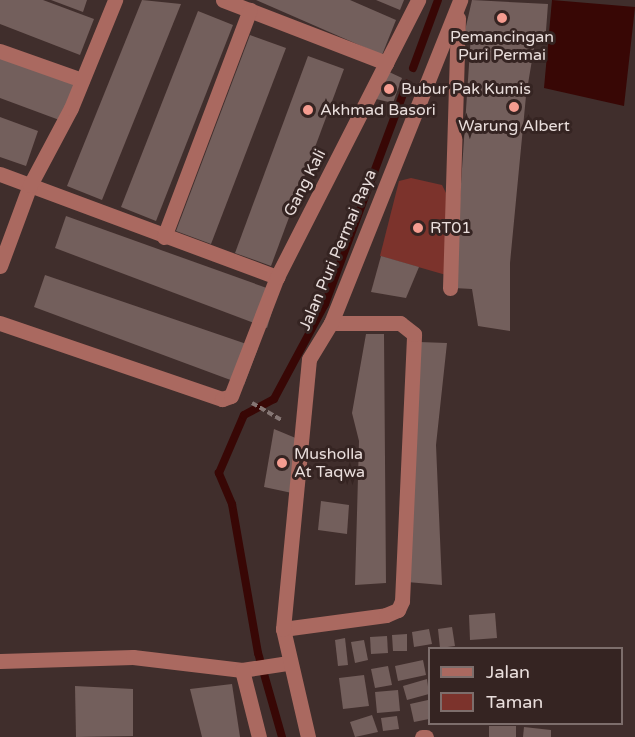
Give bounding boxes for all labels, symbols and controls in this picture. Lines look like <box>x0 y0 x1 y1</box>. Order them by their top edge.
marker: Pemancingan Puri Permai <box>495 11 509 25</box>
place label: Pemancingan Puri Permai <box>450 27 554 65</box>
place label: Bubur Pak Kumis <box>401 79 531 99</box>
marker: Bubur Pak Kumis <box>382 82 396 96</box>
place label: Akhmad Basori <box>320 100 436 120</box>
marker: Warung Albert <box>507 100 521 114</box>
marker: Akhmad Basori <box>301 103 315 117</box>
place label: Warung Albert <box>458 116 570 136</box>
street label: Gang Kali <box>280 146 330 220</box>
street label: Jalan Puri Permai Raya <box>295 167 381 333</box>
place label: RT01 <box>430 218 471 238</box>
marker: RT01 <box>411 221 425 235</box>
place label: Musholla At Taqwa <box>294 444 365 482</box>
marker: Musholla At Taqwa <box>275 456 289 470</box>
legend <box>428 647 623 725</box>
text: Jalan <box>486 661 530 683</box>
text: Taman <box>486 691 543 713</box>

